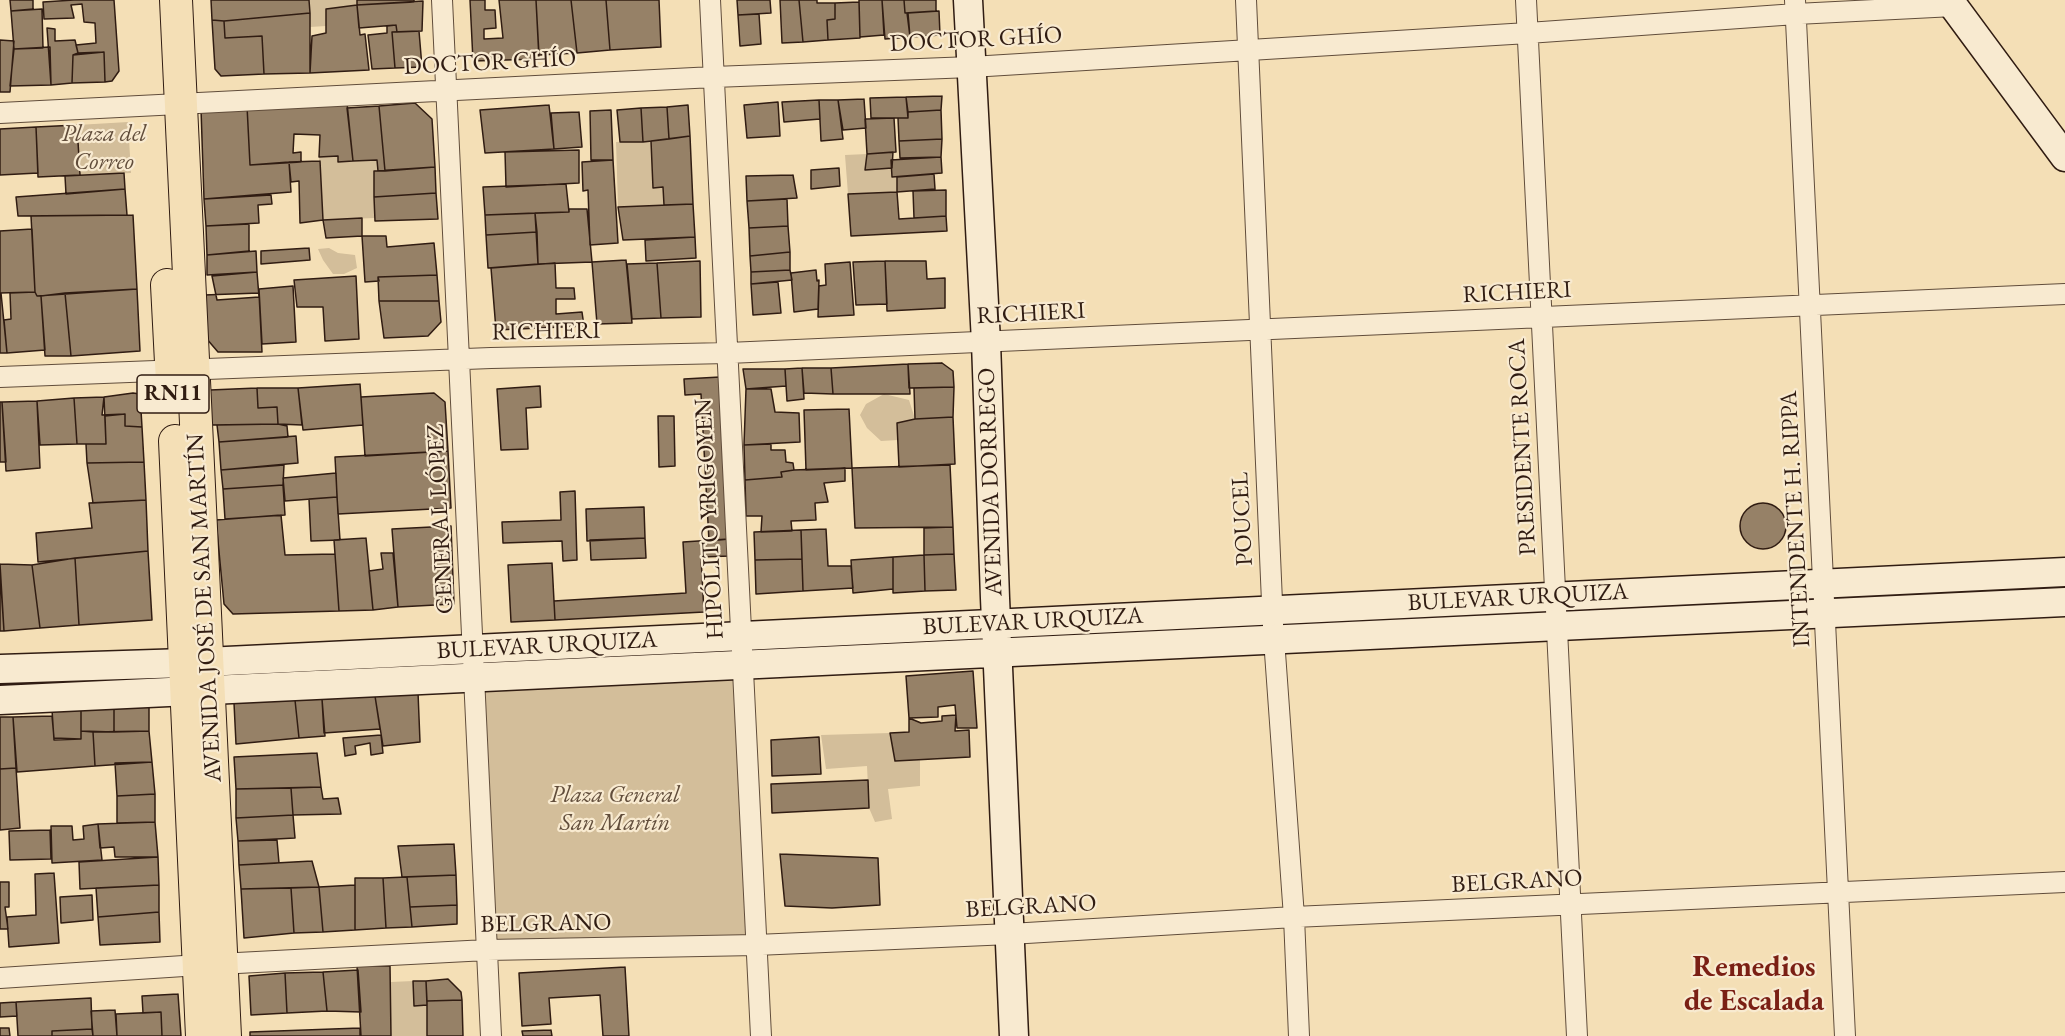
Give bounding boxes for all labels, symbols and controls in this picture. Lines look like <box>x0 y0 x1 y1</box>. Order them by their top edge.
street label: DOCTOR GHÍO <box>889 21 1063 59</box>
street label: DOCTOR GHÍO <box>403 44 577 82</box>
park label: Plaza del Correo <box>62 120 146 176</box>
street label: RICHIERI <box>1462 276 1572 310</box>
street label: RICHIERI <box>976 297 1086 331</box>
street label: RICHIERI <box>491 317 601 347</box>
street label: PRESIDENTE ROCA <box>1503 338 1543 556</box>
street label: AVENIDA DORREGO <box>973 367 1009 597</box>
road number: RN11 <box>137 375 209 413</box>
street label: INTENDENTE H. RIPPA <box>1775 390 1817 648</box>
street label: HIPÓLITO YRIGOYEN <box>689 398 731 640</box>
street label: GENERAL LÓPEZ <box>422 423 460 615</box>
street label: AVENIDA JOSÉ DE SAN MARTÍN <box>181 433 229 783</box>
street label: POUCEL <box>1226 471 1260 567</box>
street label: BULEVAR URQUIZA <box>1407 578 1629 618</box>
street label: BULEVAR URQUIZA <box>922 602 1144 642</box>
street label: BULEVAR URQUIZA <box>436 626 658 666</box>
park label: Plaza General San Martín <box>550 781 680 837</box>
street label: BELGRANO <box>1451 864 1583 900</box>
street label: BELGRANO <box>965 889 1097 925</box>
street label: BELGRANO <box>480 908 612 940</box>
district label: Remedios de Escalada <box>1684 950 1824 1020</box>

